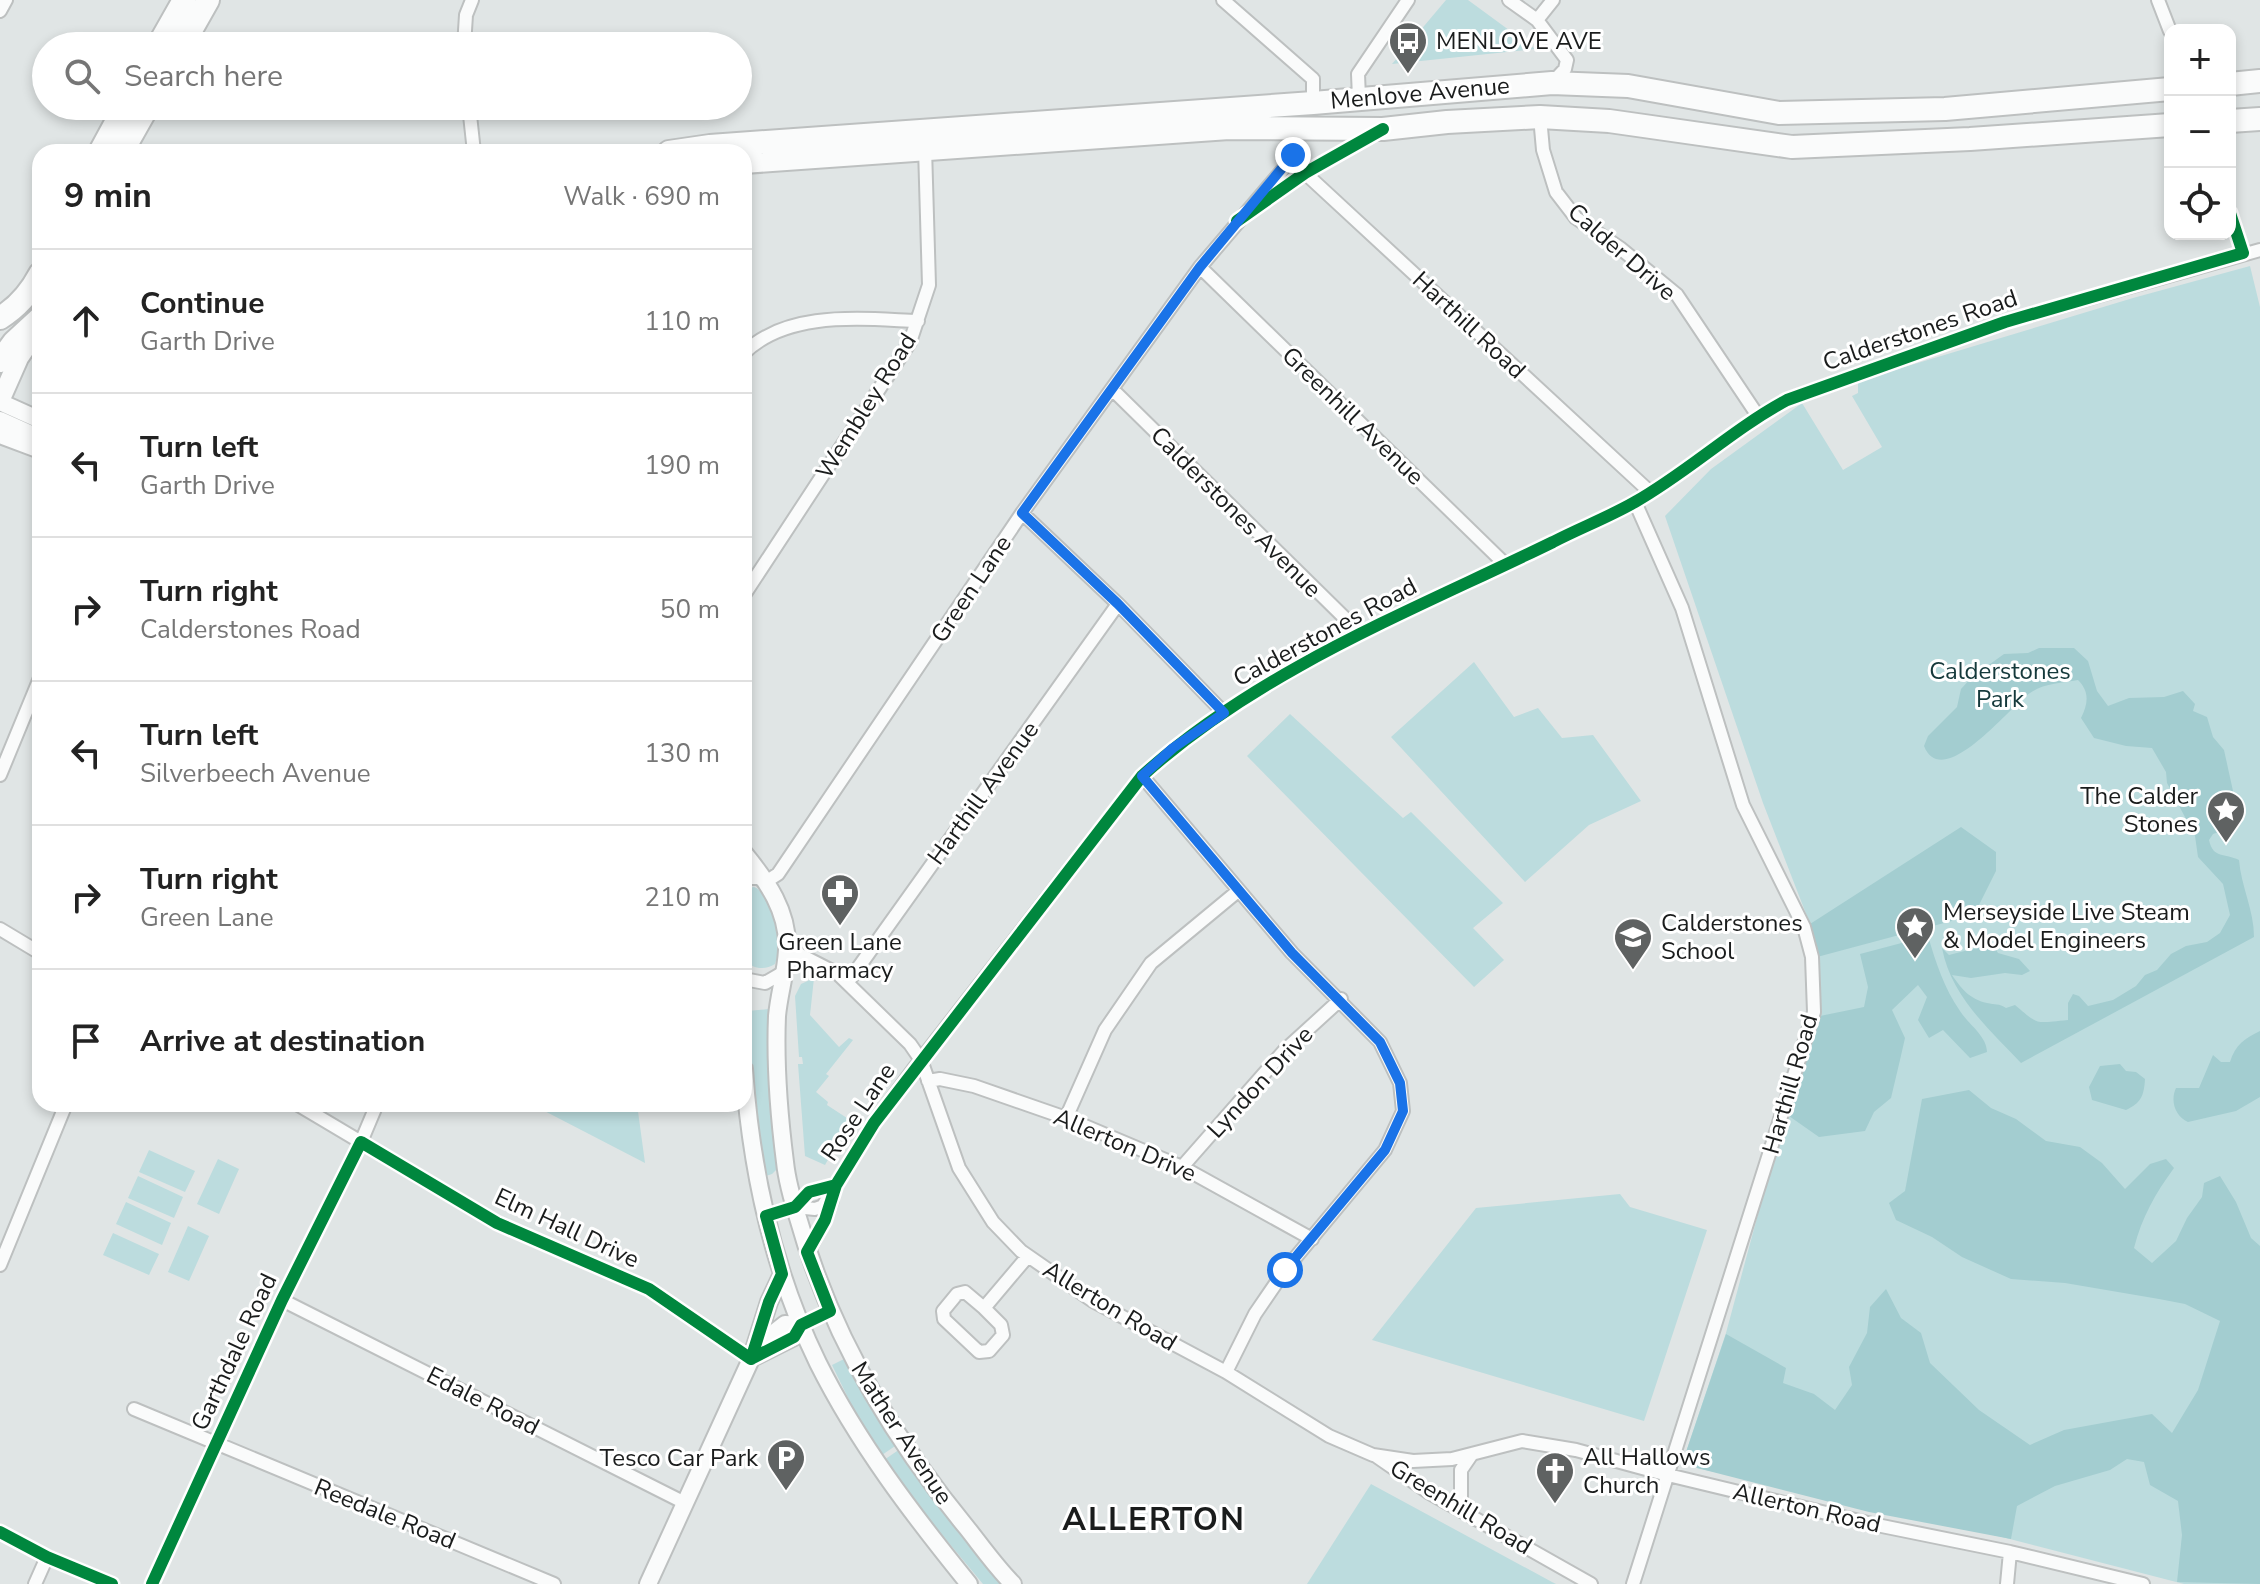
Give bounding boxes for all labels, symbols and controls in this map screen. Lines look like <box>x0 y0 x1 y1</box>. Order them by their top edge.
bus stop icon: MENLOVE AVE <box>1387 20 1429 75</box>
map controls <box>2164 24 2236 240</box>
button: + <box>2164 24 2236 96</box>
place label: MENLOVE AVE <box>1436 25 1602 57</box>
search box <box>32 32 752 120</box>
icon: search <box>60 54 104 98</box>
text: Search here <box>124 56 283 97</box>
street label: Menlove Avenue <box>1329 69 1511 117</box>
button: − <box>2164 96 2236 168</box>
route end <box>1275 137 1311 173</box>
button: locate <box>2164 168 2236 240</box>
text: 9 min <box>64 173 152 219</box>
text: Walk · 690 m <box>563 179 720 214</box>
street label: Calder Drive <box>1561 196 1683 308</box>
street label: Harthill Road <box>1405 264 1533 386</box>
street label: Calderstones Road <box>1818 282 2022 378</box>
text: Continue <box>140 283 265 324</box>
icon: ahead <box>64 299 108 343</box>
text: 110 m <box>644 304 720 339</box>
text: Garth Drive <box>140 324 275 359</box>
street label: Wembley Road <box>808 327 924 485</box>
street label: Greenhill Avenue <box>1275 340 1431 492</box>
street label: Calderstones Avenue <box>1144 420 1328 604</box>
text: Turn left <box>140 427 258 468</box>
icon: left <box>64 443 108 487</box>
text: 190 m <box>644 448 720 483</box>
text: Garth Drive <box>140 468 275 503</box>
street label: Green Lane <box>923 529 1019 649</box>
street label: Calderstones Road <box>1228 570 1422 694</box>
text: Turn right <box>140 571 278 612</box>
icon: right <box>64 587 108 631</box>
text: 50 m <box>660 592 720 627</box>
text: Calderstones Road <box>140 612 361 647</box>
park label: Calderstones Park <box>1929 655 2071 715</box>
text: Turn left <box>140 715 258 756</box>
street label: Harthill Avenue <box>920 715 1046 871</box>
icon: left <box>64 731 108 775</box>
text: 130 m <box>644 736 720 771</box>
text: Silverbeech Avenue <box>140 756 371 791</box>
place label: The Calder Stones <box>2080 780 2198 840</box>
place icon: The Calder Stones <box>2205 789 2247 844</box>
text: Turn right <box>140 859 278 900</box>
pharmacy icon: Green Lane Pharmacy <box>819 872 861 927</box>
icon: right <box>64 875 108 919</box>
text: 210 m <box>644 880 720 915</box>
place label: Merseyside Live Steam & Model Engineers <box>1943 896 2190 956</box>
text: Green Lane <box>140 900 274 935</box>
place icon: Merseyside Live Steam & Model Engineers <box>1894 905 1936 960</box>
place label: Calderstones School <box>1661 907 1803 967</box>
school or university icon: Calderstones School <box>1612 916 1654 971</box>
place label: Green Lane Pharmacy <box>778 926 902 986</box>
street label: Harthill Road <box>1755 1010 1825 1158</box>
icon: arrive <box>64 1019 108 1063</box>
street label: Lyndon Drive <box>1200 1019 1320 1145</box>
text: Arrive at destination <box>140 1021 425 1062</box>
street label: Rose Lane <box>813 1057 903 1167</box>
street label: Allerton Drive <box>1049 1101 1201 1189</box>
street label: Elm Hall Drive <box>490 1181 644 1275</box>
route start <box>1267 1252 1303 1288</box>
street label: Allerton Road <box>1037 1253 1183 1359</box>
street label: Garthdale Road <box>184 1268 284 1436</box>
street label: Mather Avenue <box>844 1355 960 1511</box>
street label: Edale Road <box>421 1359 545 1443</box>
parking icon: Tesco Car Park <box>765 1437 807 1492</box>
place label: All Hallows Church <box>1583 1441 1711 1501</box>
place label: Tesco Car Park <box>600 1442 759 1474</box>
church icon: All Hallows Church <box>1534 1450 1576 1505</box>
street label: Greenhill Road <box>1384 1452 1538 1562</box>
street label: Reedale Road <box>310 1471 460 1557</box>
street label: Allerton Road <box>1730 1475 1884 1541</box>
district label: ALLERTON <box>1062 1498 1246 1541</box>

